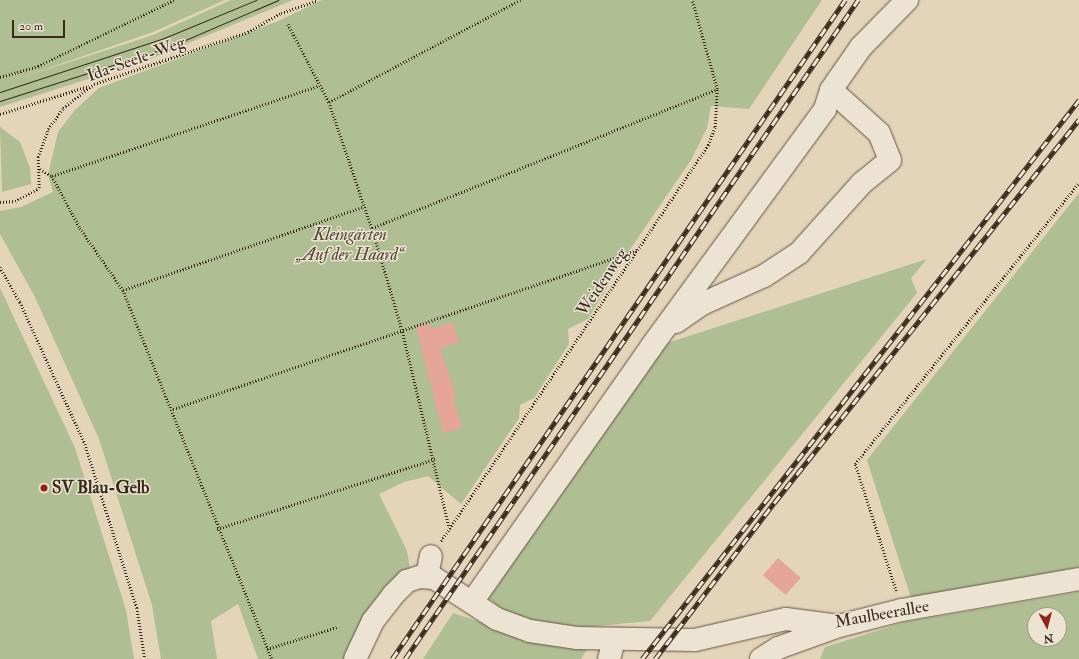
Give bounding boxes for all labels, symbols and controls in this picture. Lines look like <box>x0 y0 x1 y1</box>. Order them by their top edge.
scale bar <box>14 12 67 38</box>
text: 20 m <box>19 19 43 34</box>
street label: Ida-Seele-Weg <box>84 32 188 86</box>
park label: Kleingärten „Auf der Haard“ <box>296 225 404 265</box>
street label: Weidenweg <box>572 244 632 320</box>
place label: SV Blau-Gelb <box>52 478 149 498</box>
marker: SV Blau-Gelb <box>39 483 49 493</box>
street label: Maulbeerallee <box>833 596 931 632</box>
north arrow <box>1027 607 1067 647</box>
text: N <box>1043 631 1054 645</box>

